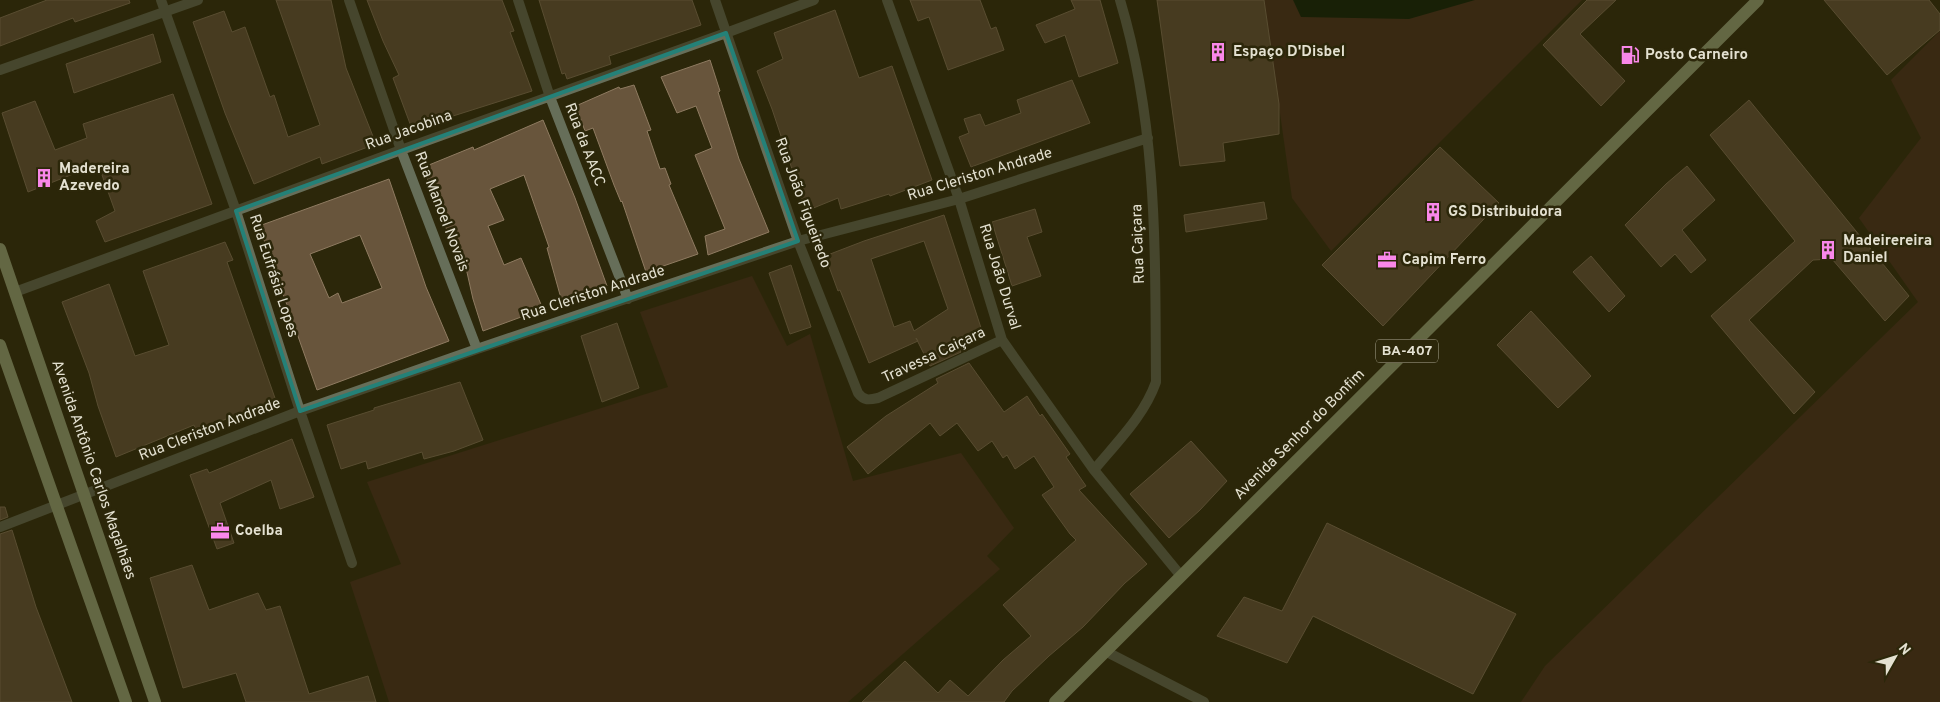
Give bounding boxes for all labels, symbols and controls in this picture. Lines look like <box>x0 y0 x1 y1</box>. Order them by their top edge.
building icon: Espaço D'Disbel <box>1207 41 1229 63</box>
place label: Espaço D'Disbel <box>1233 43 1345 62</box>
fuel station icon: Posto Carneiro <box>1619 44 1641 66</box>
place label: Posto Carneiro <box>1645 46 1748 65</box>
street label: Rua da AACC <box>559 100 609 190</box>
street label: Rua Jacobina <box>363 107 455 155</box>
street label: Rua João Figueiredo <box>770 135 834 271</box>
street label: Rua Cleriston Andrade <box>905 144 1055 206</box>
street label: Rua Manoel Novais <box>409 149 473 275</box>
place label: Madereira Azevedo <box>59 160 130 196</box>
building icon: Madereira Azevedo <box>33 167 55 189</box>
building icon: GS Distribuidora <box>1422 201 1444 223</box>
place label: GS Distribuidora <box>1448 203 1562 222</box>
street label: Rua Caiçara <box>1128 204 1150 284</box>
street label: Rua Eufrásia Lopes <box>244 212 302 340</box>
street label: Rua João Durval <box>974 222 1024 332</box>
place label: Madeirereira Daniel <box>1843 232 1932 268</box>
building icon: Madeirereira Daniel <box>1817 239 1839 261</box>
office icon: Capim Ferro <box>1376 249 1398 271</box>
place label: Capim Ferro <box>1402 251 1486 270</box>
street label: Rua Cleriston Andrade <box>518 262 668 326</box>
street label: Travessa Caiçara <box>879 324 989 388</box>
road number: BA-407 <box>1376 340 1438 362</box>
street label: Avenida Antônio Carlos Magalhães <box>46 358 140 582</box>
street label: Avenida Senhor do Bonfim <box>1230 365 1370 505</box>
street label: Rua Cleriston Andrade <box>136 394 284 466</box>
office icon: Coelba <box>209 520 231 542</box>
place label: Coelba <box>235 522 283 541</box>
north arrow <box>1870 632 1920 682</box>
text: N <box>1894 641 1914 659</box>

